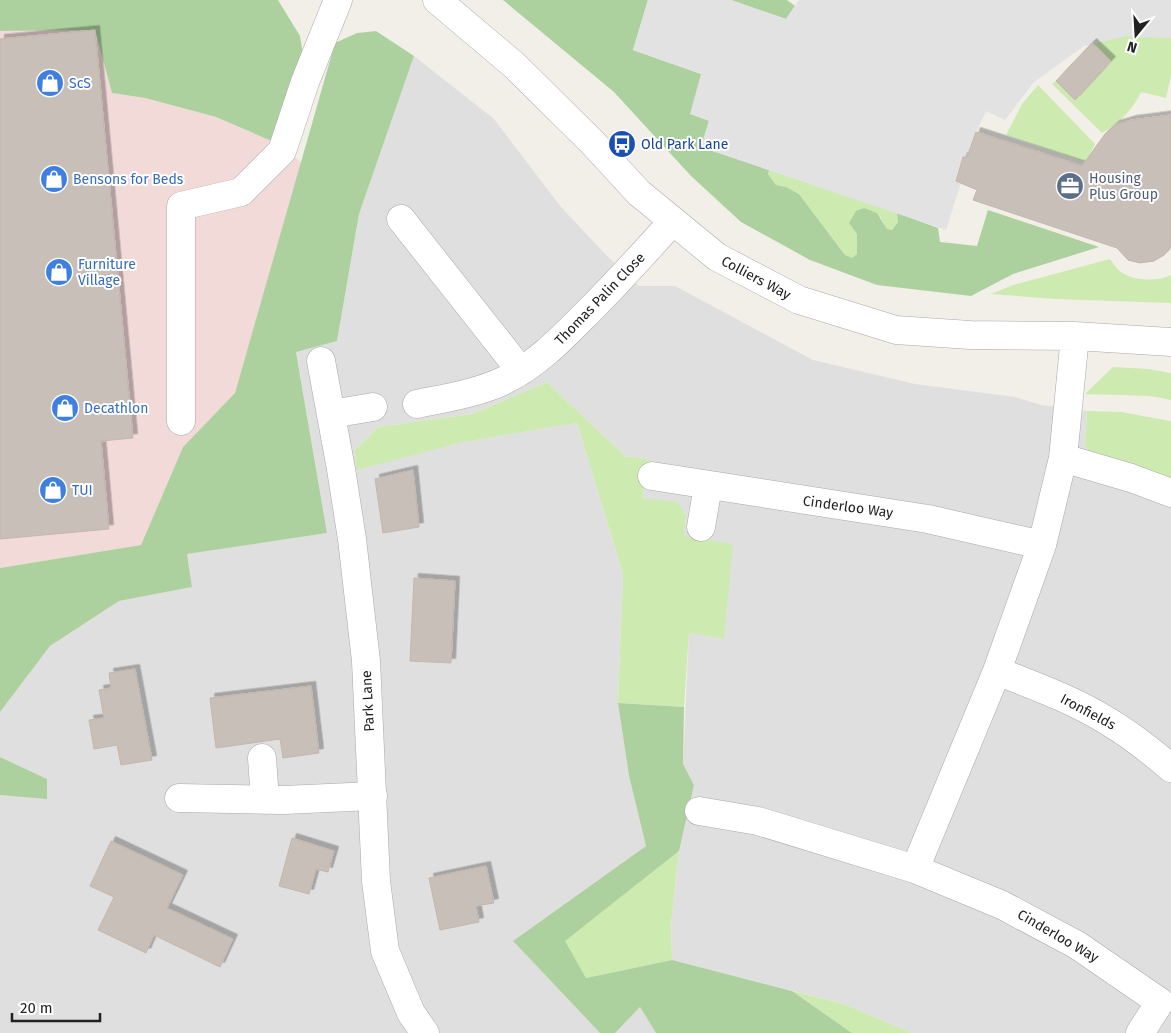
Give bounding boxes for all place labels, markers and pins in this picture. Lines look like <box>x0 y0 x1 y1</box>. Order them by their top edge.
shop icon: ScS <box>35 68 65 98</box>
place label: ScS <box>69 75 91 92</box>
bus stop icon: Old Park Lane <box>607 129 637 159</box>
place label: Old Park Lane <box>641 136 728 153</box>
shop icon: Bensons for Beds <box>39 164 69 194</box>
place label: Housing Plus Group <box>1089 170 1158 203</box>
place label: Bensons for Beds <box>73 171 184 188</box>
office icon: Housing Plus Group <box>1055 171 1085 201</box>
place label: Furniture Village <box>78 256 136 289</box>
shop icon: Furniture Village <box>44 257 74 287</box>
shop icon: Decathlon <box>50 393 80 423</box>
place label: Decathlon <box>84 400 148 417</box>
shop icon: TUI <box>38 475 68 505</box>
place label: TUI <box>72 482 93 499</box>

